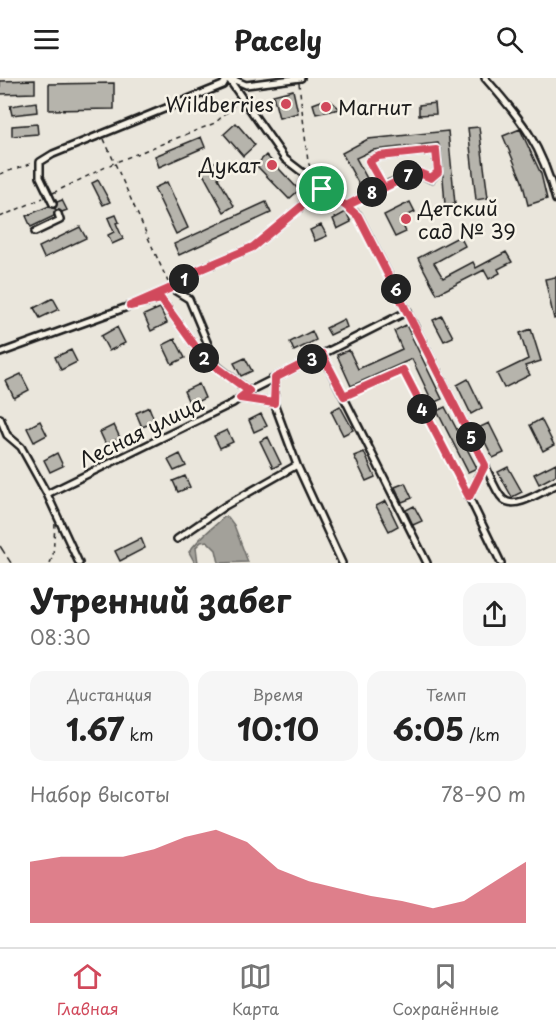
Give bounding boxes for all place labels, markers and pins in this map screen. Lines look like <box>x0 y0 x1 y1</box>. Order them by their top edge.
place label: Wildberries <box>165 89 274 119</box>
place label: Магнит <box>338 92 412 122</box>
marker: Wildberries <box>279 97 293 111</box>
marker: Магнит <box>319 100 333 114</box>
place label: Дукат <box>198 150 261 180</box>
marker: Дукат <box>265 158 279 172</box>
pin: 7 <box>393 160 423 190</box>
pin <box>296 163 347 214</box>
pin: 8 <box>357 177 387 207</box>
place label: Детский сад № 39 <box>417 193 516 246</box>
marker: Детский сад № 39 <box>399 212 413 226</box>
pin: 1 <box>169 264 199 294</box>
pin: 6 <box>381 274 411 304</box>
pin: 2 <box>189 343 219 373</box>
pin: 3 <box>297 344 327 374</box>
pin: 4 <box>407 394 437 424</box>
pin: 5 <box>456 422 486 452</box>

